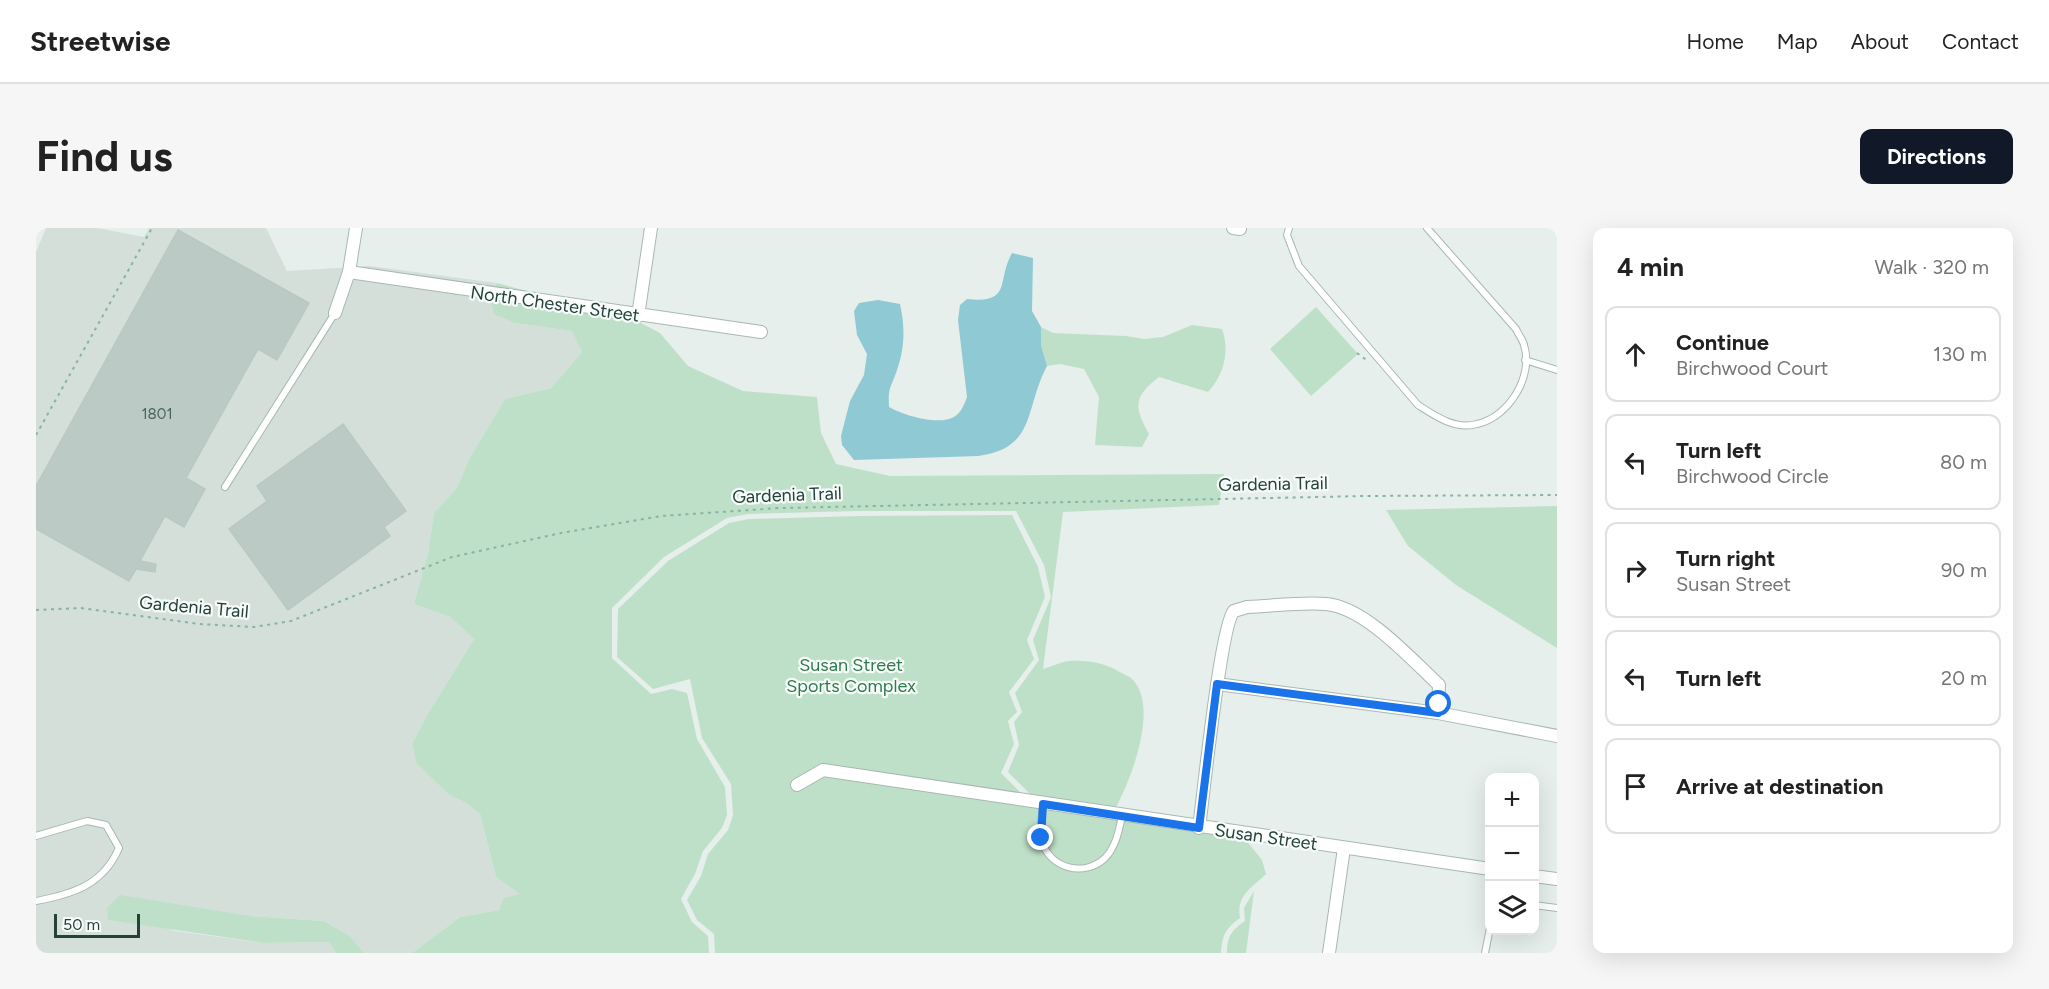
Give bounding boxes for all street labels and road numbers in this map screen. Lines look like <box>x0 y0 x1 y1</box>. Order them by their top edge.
street label: North Chester Street <box>469 281 641 327</box>
street label: Gardenia Trail <box>1218 472 1328 496</box>
street label: Gardenia Trail <box>732 482 842 508</box>
street label: Gardenia Trail <box>138 591 250 623</box>
street label: Susan Street <box>1213 819 1319 855</box>

